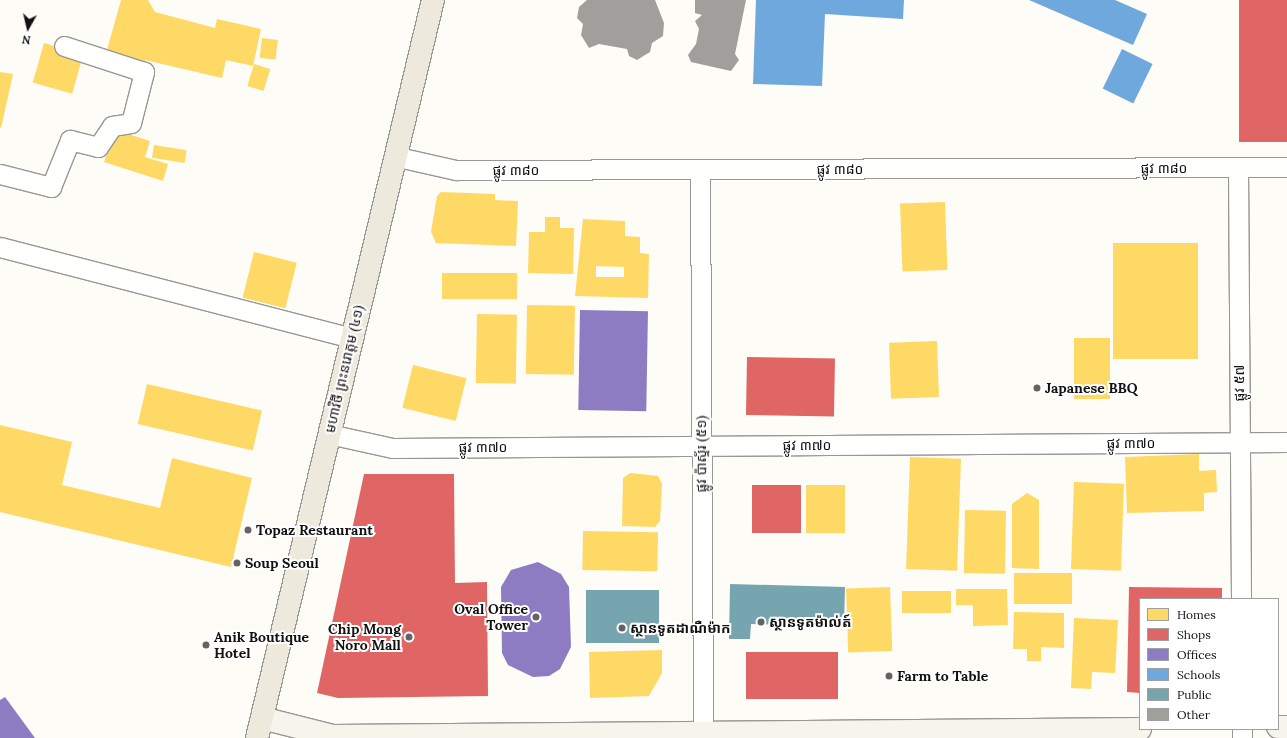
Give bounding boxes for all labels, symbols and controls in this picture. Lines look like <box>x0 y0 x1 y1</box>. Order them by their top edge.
north arrow <box>8 8 48 48</box>
text: N <box>21 32 32 47</box>
street label: ផ្លូវ ៣៨០ <box>1141 160 1187 176</box>
street label: ផ្លូវ ៣៨០ <box>817 161 863 177</box>
street label: ផ្លូវ ៣៨០ <box>493 162 539 178</box>
street label: មហាវិថី ព្រះនរោត្តម (៤១) <box>321 303 367 435</box>
street label: ផ្លូវ ៥៧ <box>1231 365 1247 401</box>
place label: Japanese BBQ <box>1045 380 1138 396</box>
marker: Japanese BBQ <box>1032 383 1042 393</box>
street label: ផ្លូវ ប៉ាស្ទ័រ (៥១) <box>693 415 709 493</box>
street label: ផ្លូវ ៣៧០ <box>1106 435 1156 451</box>
street label: ផ្លូវ ៣៧០ <box>782 437 832 453</box>
street label: ផ្លូវ ៣៧០ <box>458 439 508 455</box>
place label: Topaz Restaurant <box>256 522 373 538</box>
marker: Topaz Restaurant <box>243 525 253 535</box>
place label: Soup Seoul <box>245 555 319 571</box>
marker: Soup Seoul <box>232 558 242 568</box>
legend <box>1139 598 1279 730</box>
place label: Oval Office Tower <box>454 601 528 634</box>
text: Homes <box>1177 607 1216 622</box>
marker: Oval Office Tower <box>531 612 541 622</box>
place label: ស្ថានទូតម៉ាល់ត៍ <box>769 614 851 630</box>
marker: ស្ថានទូតម៉ាល់ត៍ <box>756 617 766 627</box>
place label: ស្ថានទូតដាណឺម៉ាក <box>630 620 730 636</box>
place label: Chip Mong Noro Mall <box>328 621 401 654</box>
marker: ស្ថានទូតដាណឺម៉ាក <box>617 623 627 633</box>
text: Shops <box>1177 627 1211 642</box>
place label: Anik Boutique Hotel <box>214 629 309 662</box>
marker: Chip Mong Noro Mall <box>404 632 414 642</box>
marker: Anik Boutique Hotel <box>201 640 211 650</box>
text: Offices <box>1177 647 1217 662</box>
text: Schools <box>1177 667 1220 682</box>
place label: Farm to Table <box>897 668 988 684</box>
marker: Farm to Table <box>884 671 894 681</box>
text: Public <box>1177 687 1211 702</box>
text: Other <box>1177 707 1210 722</box>

